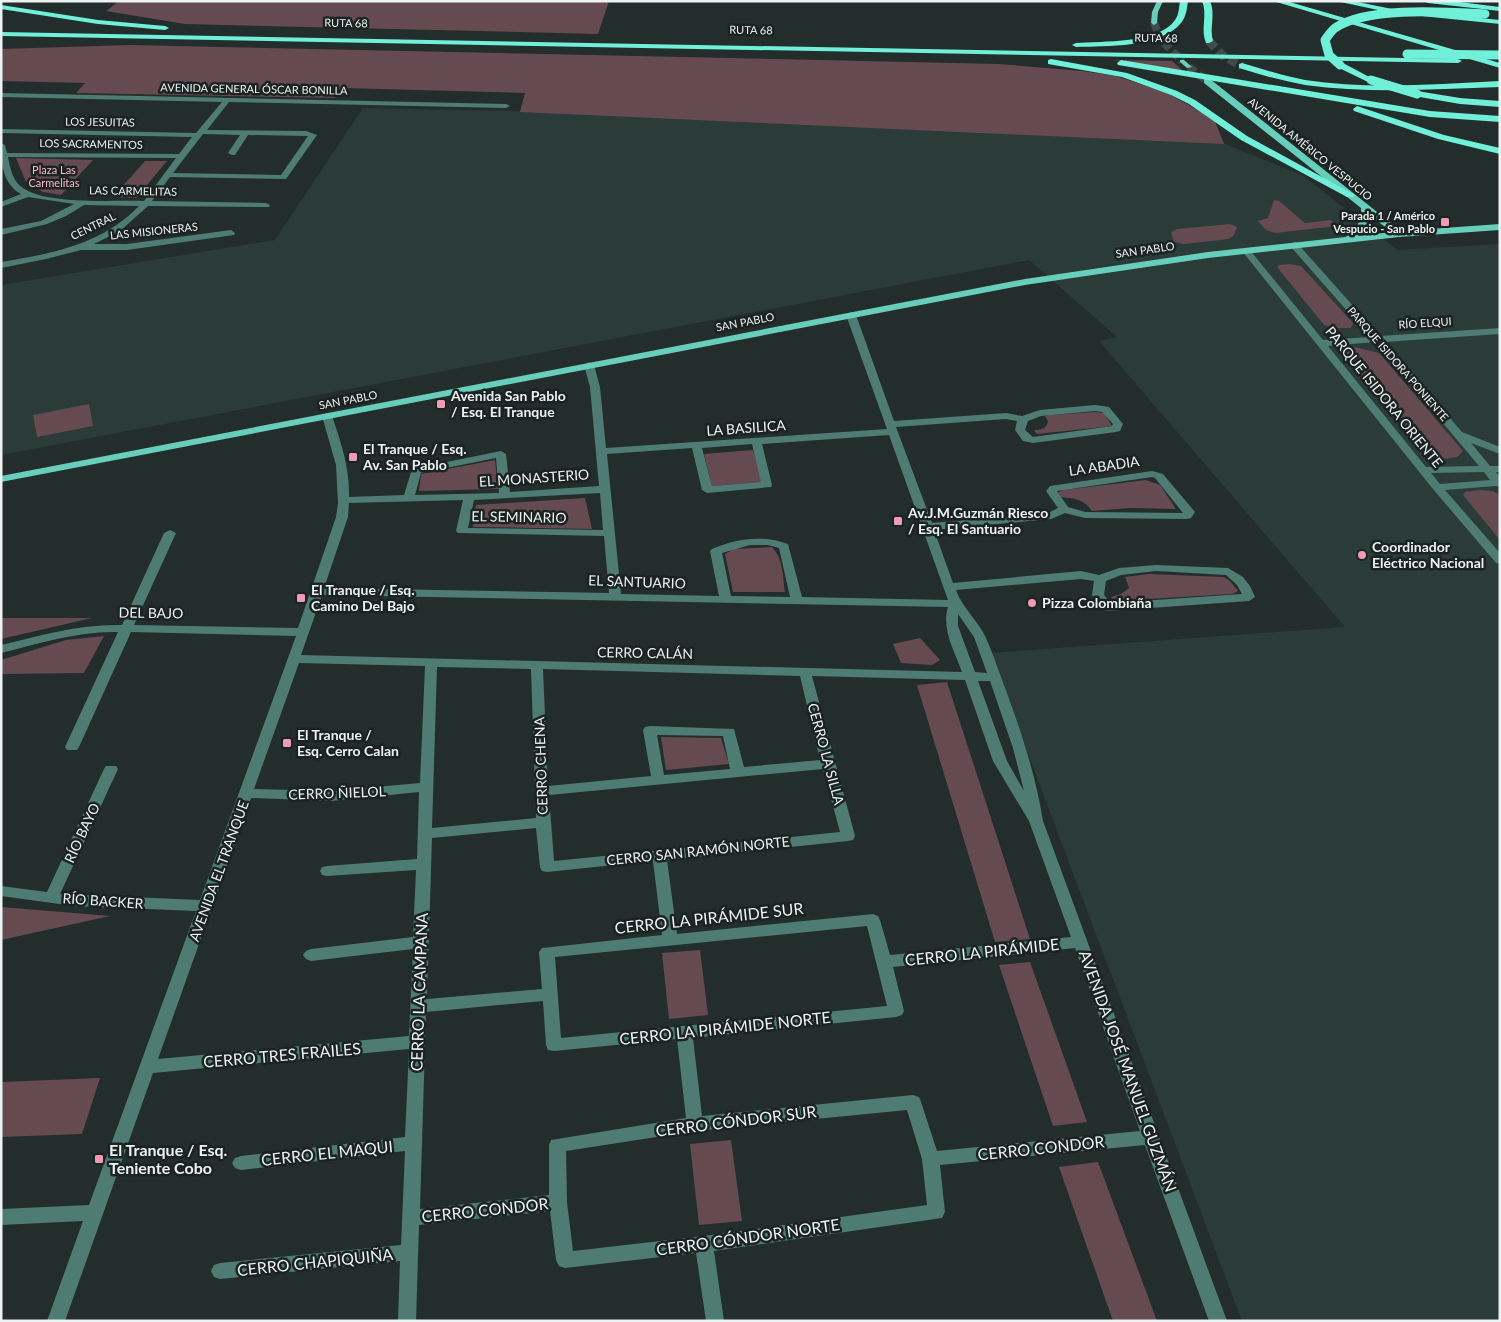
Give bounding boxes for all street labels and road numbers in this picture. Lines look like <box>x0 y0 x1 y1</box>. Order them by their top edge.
street label: RUTA 68 <box>324 16 368 29</box>
street label: RUTA 68 <box>729 23 773 36</box>
street label: RUTA 68 <box>1134 31 1178 44</box>
street label: AVENIDA GENERAL ÓSCAR BONILLA <box>160 80 348 97</box>
street label: AVENIDA AMÉRICO VESPUCIO <box>1246 94 1375 203</box>
street label: LOS JESUITAS <box>65 114 135 129</box>
street label: LOS SACRAMENTOS <box>39 136 143 151</box>
street label: LAS CARMELITAS <box>89 183 177 198</box>
street label: CENTRAL <box>68 209 118 242</box>
street label: LAS MISIONERAS <box>109 219 198 242</box>
street label: SAN PABLO <box>1115 239 1175 260</box>
street label: PARQUE ISIDORA PONIENTE <box>1345 304 1451 423</box>
street label: SAN PABLO <box>715 309 775 334</box>
street label: RÍO ELQUI <box>1398 314 1452 331</box>
street label: PARQUE ISIDORA ORIENTE <box>1322 323 1447 471</box>
street label: SAN PABLO <box>318 387 378 412</box>
street label: LA BASILICA <box>706 416 787 439</box>
street label: LA ABADIA <box>1067 452 1141 479</box>
street label: EL MONASTERIO <box>478 465 590 490</box>
street label: EL SEMINARIO <box>471 507 567 526</box>
street label: EL SANTUARIO <box>588 571 686 592</box>
street label: DEL BAJO <box>119 603 183 622</box>
street label: CERRO CALÁN <box>597 643 693 662</box>
street label: CERRO LA SILLA <box>805 701 848 807</box>
street label: CERRO CHENA <box>530 716 551 815</box>
street label: CERRO ÑIELOL <box>288 782 386 803</box>
street label: AVENIDA EL TRANQUE <box>185 798 252 944</box>
street label: RÍO BAYO <box>60 800 103 866</box>
street label: CERRO SAN RAMÓN NORTE <box>605 832 790 869</box>
street label: RÍO BACKER <box>62 889 144 912</box>
street label: CERRO LA PIRÁMIDE SUR <box>614 898 804 937</box>
street label: CERRO LA CAMPANA <box>406 912 431 1071</box>
street label: CERRO LA PIRÁMIDE <box>904 934 1060 969</box>
street label: AVENIDA JOSÉ MANUEL GUZMÁN <box>1076 947 1181 1194</box>
street label: CERRO LA PIRÁMIDE NORTE <box>618 1007 832 1048</box>
street label: CERRO TRES FRAILES <box>202 1038 362 1071</box>
street label: CERRO CÓNDOR SUR <box>654 1101 817 1140</box>
street label: CERRO CONDOR <box>977 1131 1105 1164</box>
street label: CERRO EL MAQUI <box>260 1136 394 1169</box>
street label: CERRO CONDOR <box>421 1193 549 1226</box>
street label: CERRO CÓNDOR NORTE <box>655 1214 841 1259</box>
street label: CERRO CHAPIQUIÑA <box>236 1244 394 1279</box>

